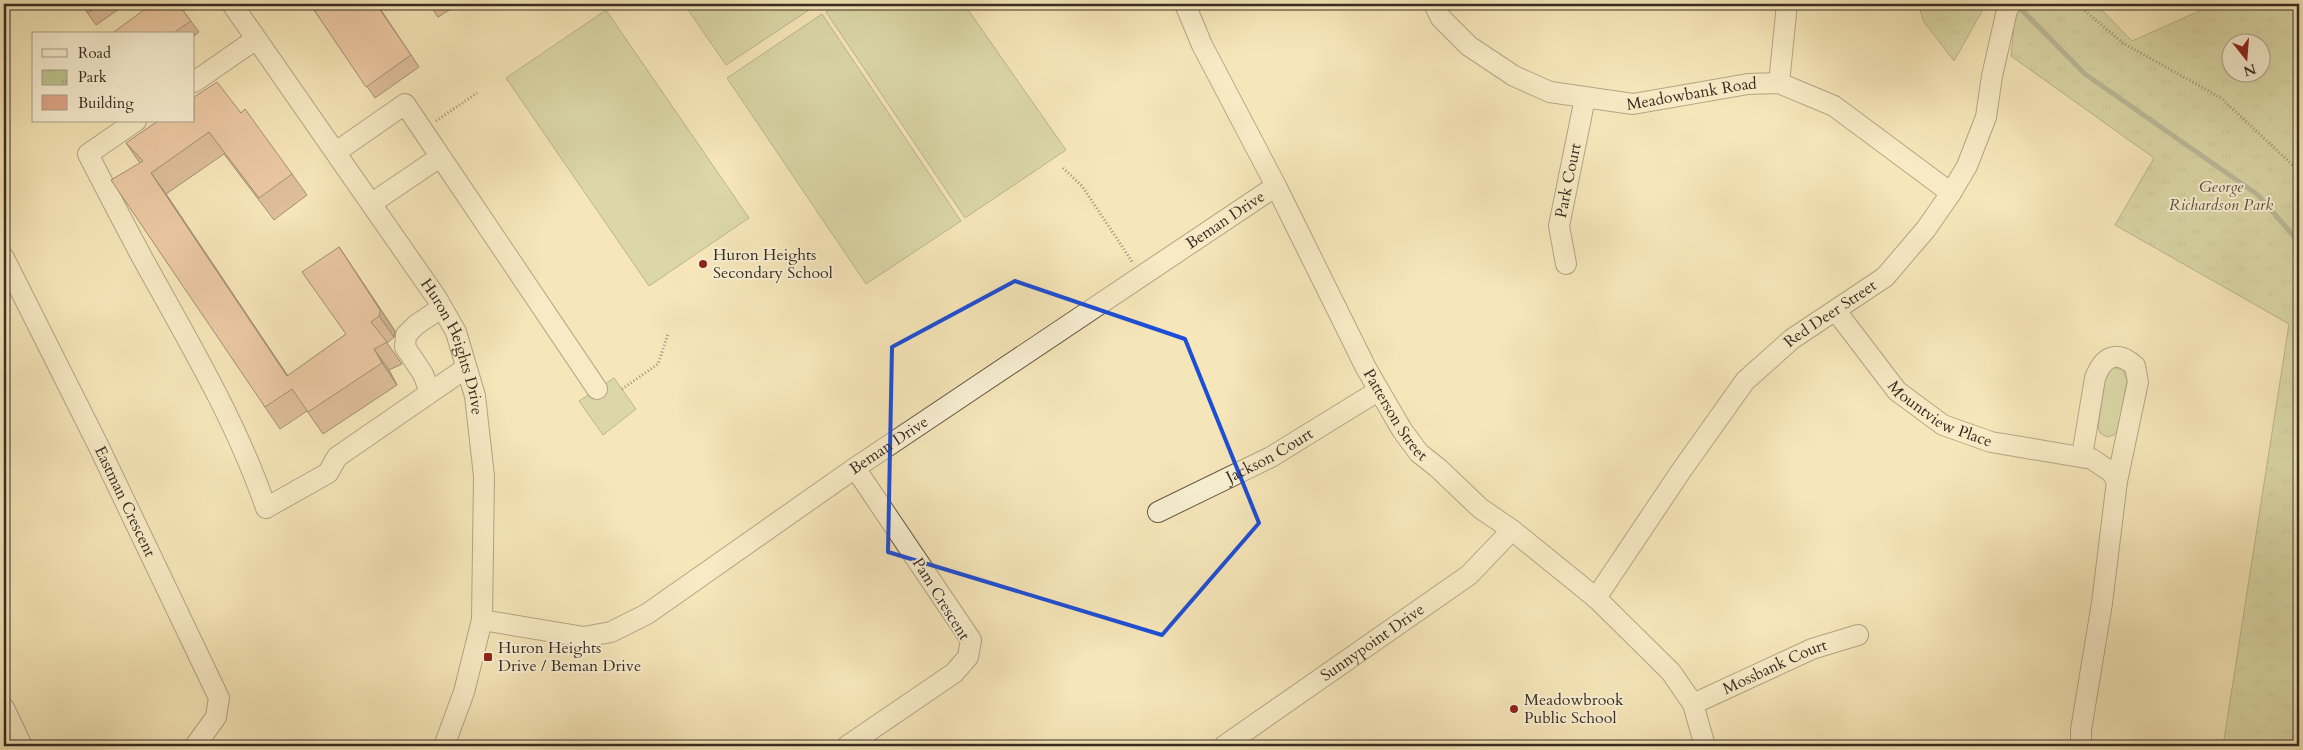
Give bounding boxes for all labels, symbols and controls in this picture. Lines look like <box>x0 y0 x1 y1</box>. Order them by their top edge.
legend <box>32 32 195 122</box>
north arrow <box>2220 32 2270 82</box>
text: Road <box>78 43 111 63</box>
text: N <box>2241 59 2258 81</box>
text: Park <box>78 67 107 87</box>
street label: Meadowbank Road <box>1625 73 1757 116</box>
text: Building <box>78 93 134 113</box>
street label: Park Court <box>1550 141 1587 220</box>
park label: George Richardson Park <box>2169 176 2273 216</box>
street label: Beman Drive <box>1182 186 1269 254</box>
place label: Huron Heights Secondary School <box>713 244 833 284</box>
marker: Huron Heights Secondary School <box>697 258 709 270</box>
street label: Huron Heights Drive <box>415 274 488 416</box>
street label: Red Deer Street <box>1779 275 1881 353</box>
street label: Patterson Street <box>1358 365 1432 466</box>
street label: Mountview Place <box>1882 376 1995 453</box>
street label: Beman Drive <box>845 411 933 480</box>
street label: Jackson Court <box>1221 423 1317 489</box>
street label: Eastman Crescent <box>89 442 161 561</box>
street label: Pam Crescent <box>907 553 975 645</box>
street label: Sunnypoint Drive <box>1316 598 1429 686</box>
street label: Mossbank Court <box>1719 634 1830 700</box>
place label: Huron Heights Drive / Beman Drive <box>498 637 641 677</box>
marker: Huron Heights Drive / Beman Drive <box>482 651 494 663</box>
place label: Meadowbrook Public School <box>1524 689 1624 729</box>
marker: Meadowbrook Public School <box>1508 703 1520 715</box>

